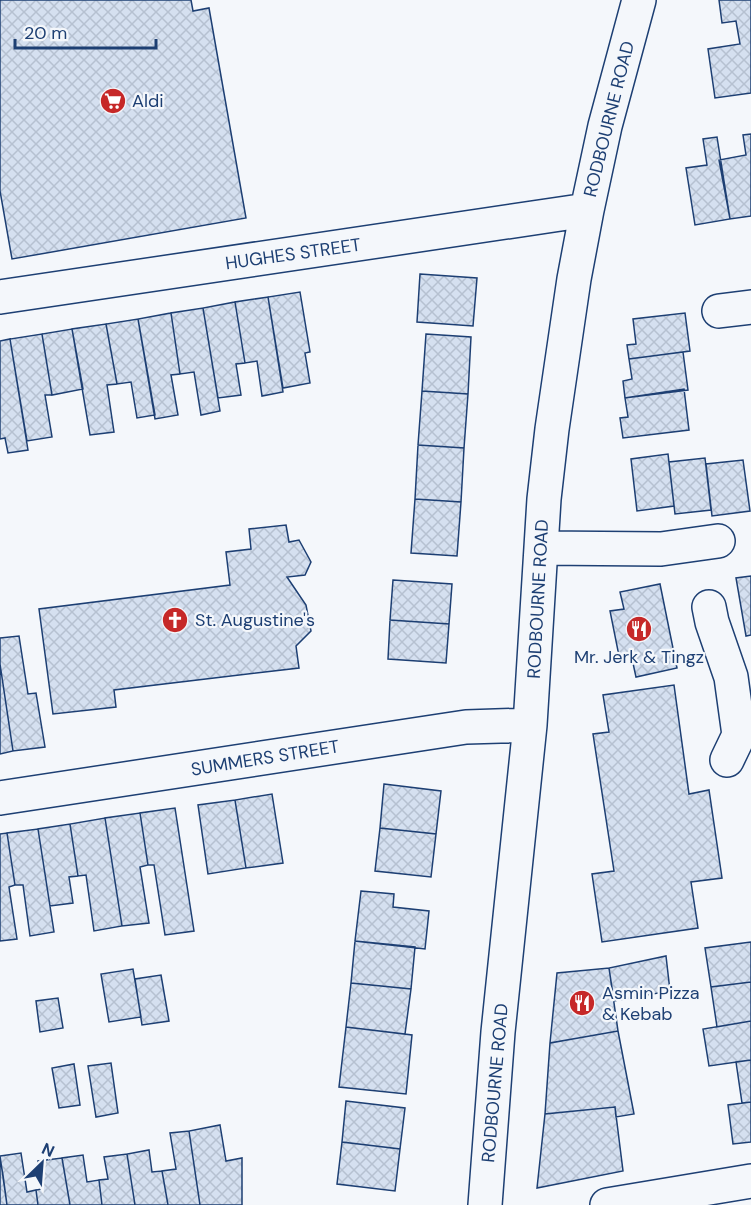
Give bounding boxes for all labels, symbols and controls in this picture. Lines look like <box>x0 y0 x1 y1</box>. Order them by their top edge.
scale bar <box>15 12 156 50</box>
text: 20 m <box>24 21 67 45</box>
street label: RODBOURNE ROAD <box>578 39 640 199</box>
supermarket icon: Aldi <box>98 86 128 116</box>
place label: Aldi <box>132 89 164 113</box>
street label: HUGHES STREET <box>224 233 362 275</box>
street label: RODBOURNE ROAD <box>522 519 554 679</box>
church icon: St. Augustine's <box>160 605 190 635</box>
place label: St. Augustine's <box>195 608 315 632</box>
restaurant icon: Mr. Jerk & Tingz <box>624 614 654 644</box>
place label: Mr. Jerk & Tingz <box>574 645 704 669</box>
street label: SUMMERS STREET <box>189 734 341 782</box>
place label: Asmin Pizza & Kebab <box>602 981 700 1026</box>
restaurant icon: Asmin Pizza & Kebab <box>567 988 597 1018</box>
street label: RODBOURNE ROAD <box>476 1002 514 1164</box>
north arrow <box>12 1133 72 1193</box>
text: N <box>38 1138 58 1162</box>

